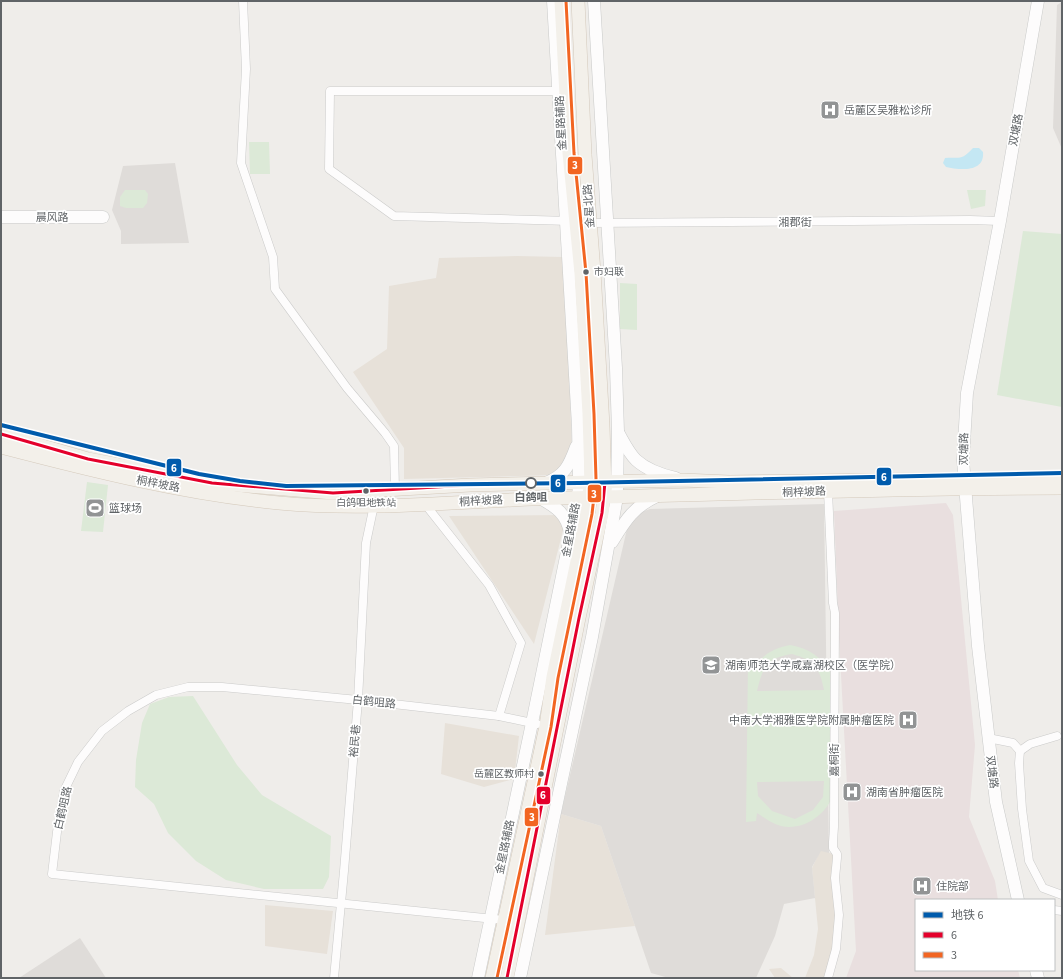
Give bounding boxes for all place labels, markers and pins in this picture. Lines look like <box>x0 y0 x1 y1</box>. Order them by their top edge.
hospital icon: 岳麓区吴雅松诊所 <box>819 99 841 121</box>
place label: 岳麓区吴雅松诊所 <box>844 103 932 118</box>
place label: 市妇联 <box>594 265 624 279</box>
marker: 市妇联 <box>581 267 591 277</box>
marker: 白鸽咀 <box>525 477 537 489</box>
marker: 白鸽咀地铁站 <box>361 486 371 496</box>
place label: 白鸽咀 <box>515 490 548 505</box>
place label: 白鸽咀地铁站 <box>336 496 396 510</box>
sports icon: 篮球场 <box>84 497 106 519</box>
place label: 篮球场 <box>109 501 142 516</box>
school or university icon: 湖南师范大学咸嘉湖校区（医学院） <box>700 654 722 676</box>
place label: 湖南师范大学咸嘉湖校区（医学院） <box>725 658 901 673</box>
hospital icon: 中南大学湘雅医学院附属肿瘤医院 <box>897 709 919 731</box>
place label: 中南大学湘雅医学院附属肿瘤医院 <box>729 713 894 728</box>
place label: 岳麓区教师村 <box>474 767 534 781</box>
marker: 岳麓区教师村 <box>536 769 546 779</box>
hospital icon: 湖南省肿瘤医院 <box>841 781 863 803</box>
place label: 湖南省肿瘤医院 <box>866 785 943 800</box>
hospital icon: 住院部 <box>911 875 933 897</box>
place label: 住院部 <box>936 879 969 894</box>

